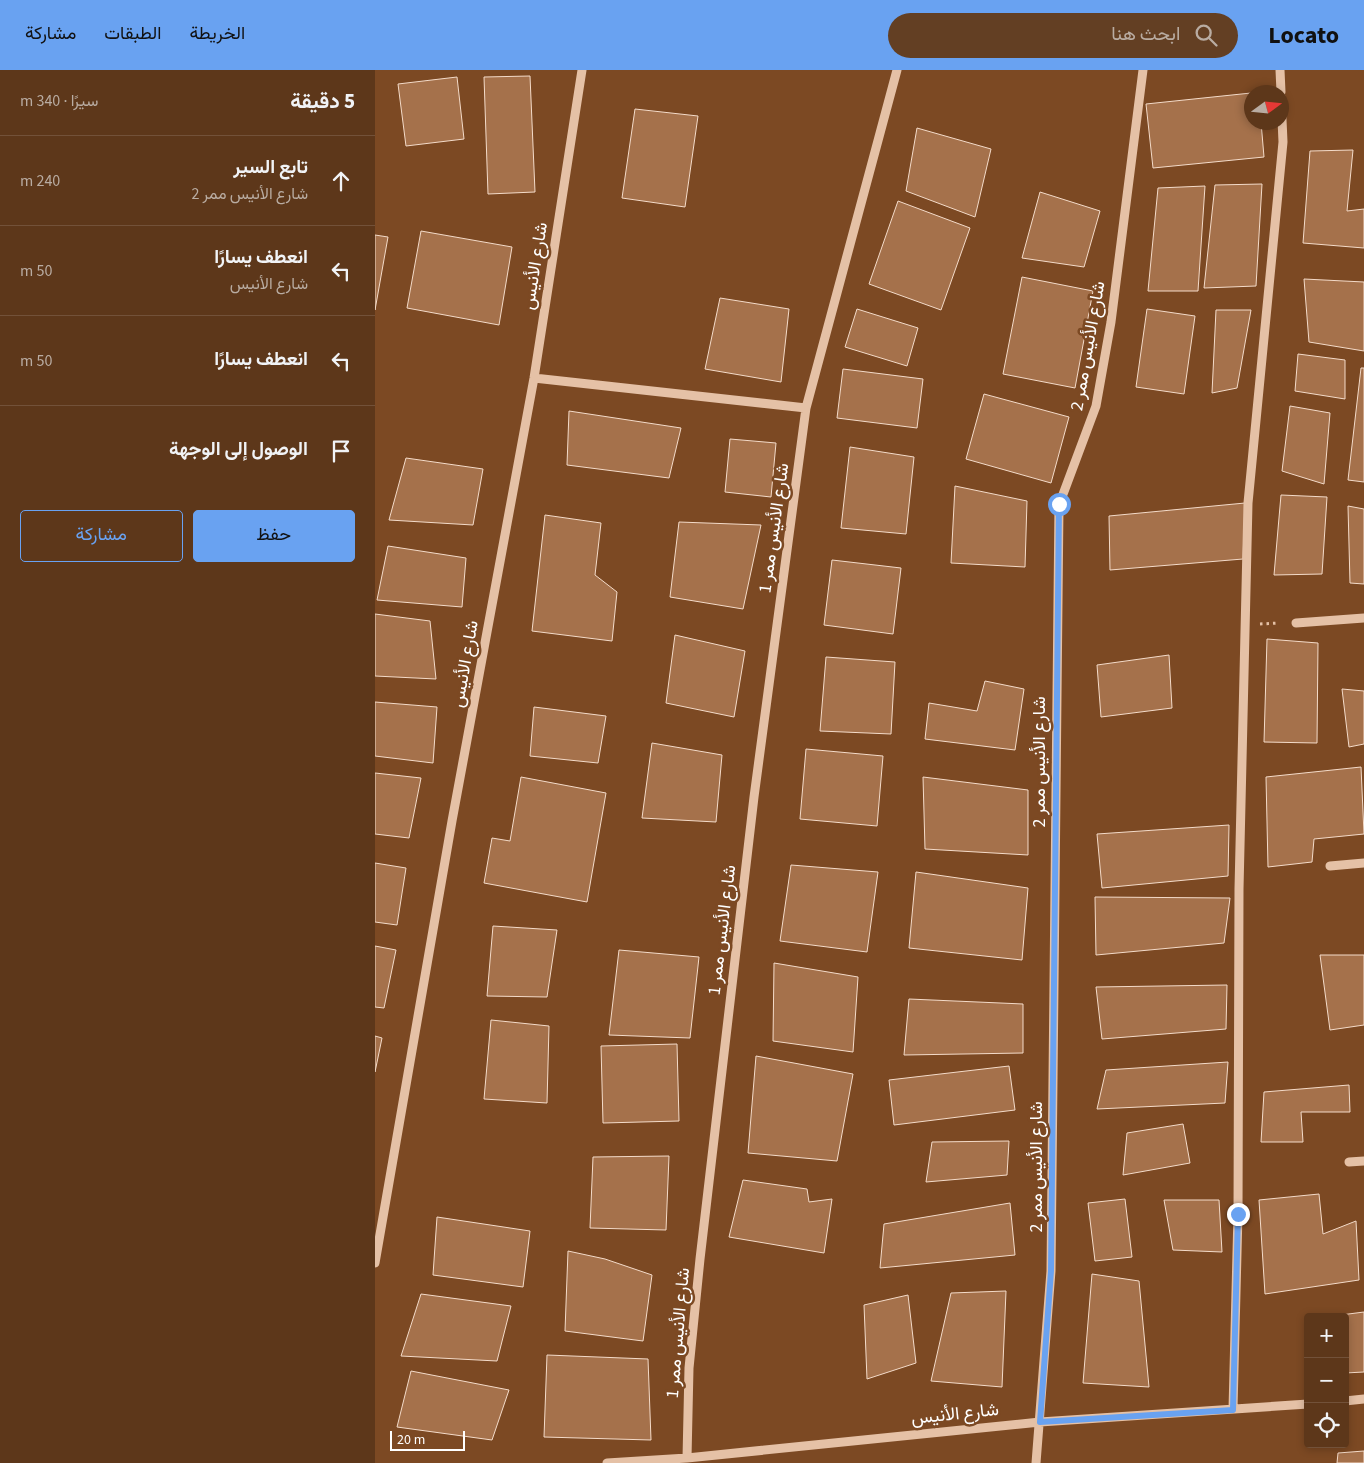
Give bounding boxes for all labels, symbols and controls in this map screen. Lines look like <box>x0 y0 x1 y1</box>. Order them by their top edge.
search box <box>888 13 1238 58</box>
text: Locato <box>1268 18 1339 53</box>
text: مشاركة <box>25 21 76 46</box>
text: الطبقات <box>104 21 161 46</box>
text: الخريطة <box>189 21 245 46</box>
text: ابحث هنا <box>1111 21 1180 48</box>
icon: search <box>1192 21 1220 49</box>
north arrow <box>1244 85 1289 130</box>
text: 5 دقيقة <box>290 86 355 116</box>
text: سيرًا · 340 m <box>20 90 98 112</box>
text: تابع السير <box>233 154 308 181</box>
icon: ahead <box>327 167 355 195</box>
text: 240 m <box>20 170 60 192</box>
text: شارع الأنيس ممر 2 <box>191 183 308 205</box>
street label: شارع الأنيس <box>516 221 554 311</box>
text: انعطف يسارًا <box>214 244 308 271</box>
icon: left <box>327 257 355 285</box>
text: 50 m <box>20 260 52 282</box>
text: شارع الأنيس <box>230 273 308 295</box>
street label: شارع الأنيس ممر 2 <box>1064 279 1112 413</box>
text: انعطف يسارًا <box>214 346 308 373</box>
icon: left <box>327 347 355 375</box>
text: 50 m <box>20 350 52 372</box>
text: الوصول إلى الوجهة <box>169 436 308 463</box>
icon: arrive <box>327 437 355 465</box>
street label: شارع الأنيس ممر 1 <box>752 461 796 595</box>
route start <box>1048 493 1071 516</box>
button: مشاركة <box>20 510 183 562</box>
button: حفظ <box>193 510 355 562</box>
street label: شارع الأنيس <box>445 618 485 710</box>
street label: شارع الأنيس ممر 2 <box>1027 696 1052 828</box>
street label: شارع الأنيس ممر 1 <box>702 863 742 997</box>
street label: شارع الأنيس ممر 2 <box>1024 1101 1049 1233</box>
route end <box>1227 1203 1250 1226</box>
street label: شارع الأنيس ممر 1 <box>660 1267 696 1399</box>
map controls <box>1304 1313 1349 1448</box>
button: + <box>1304 1313 1349 1358</box>
button: − <box>1304 1358 1349 1403</box>
street label: شارع الأنيس <box>910 1397 1000 1431</box>
button: locate <box>1304 1403 1349 1448</box>
scale bar <box>390 1428 465 1451</box>
text: 20 m <box>397 1430 425 1450</box>

